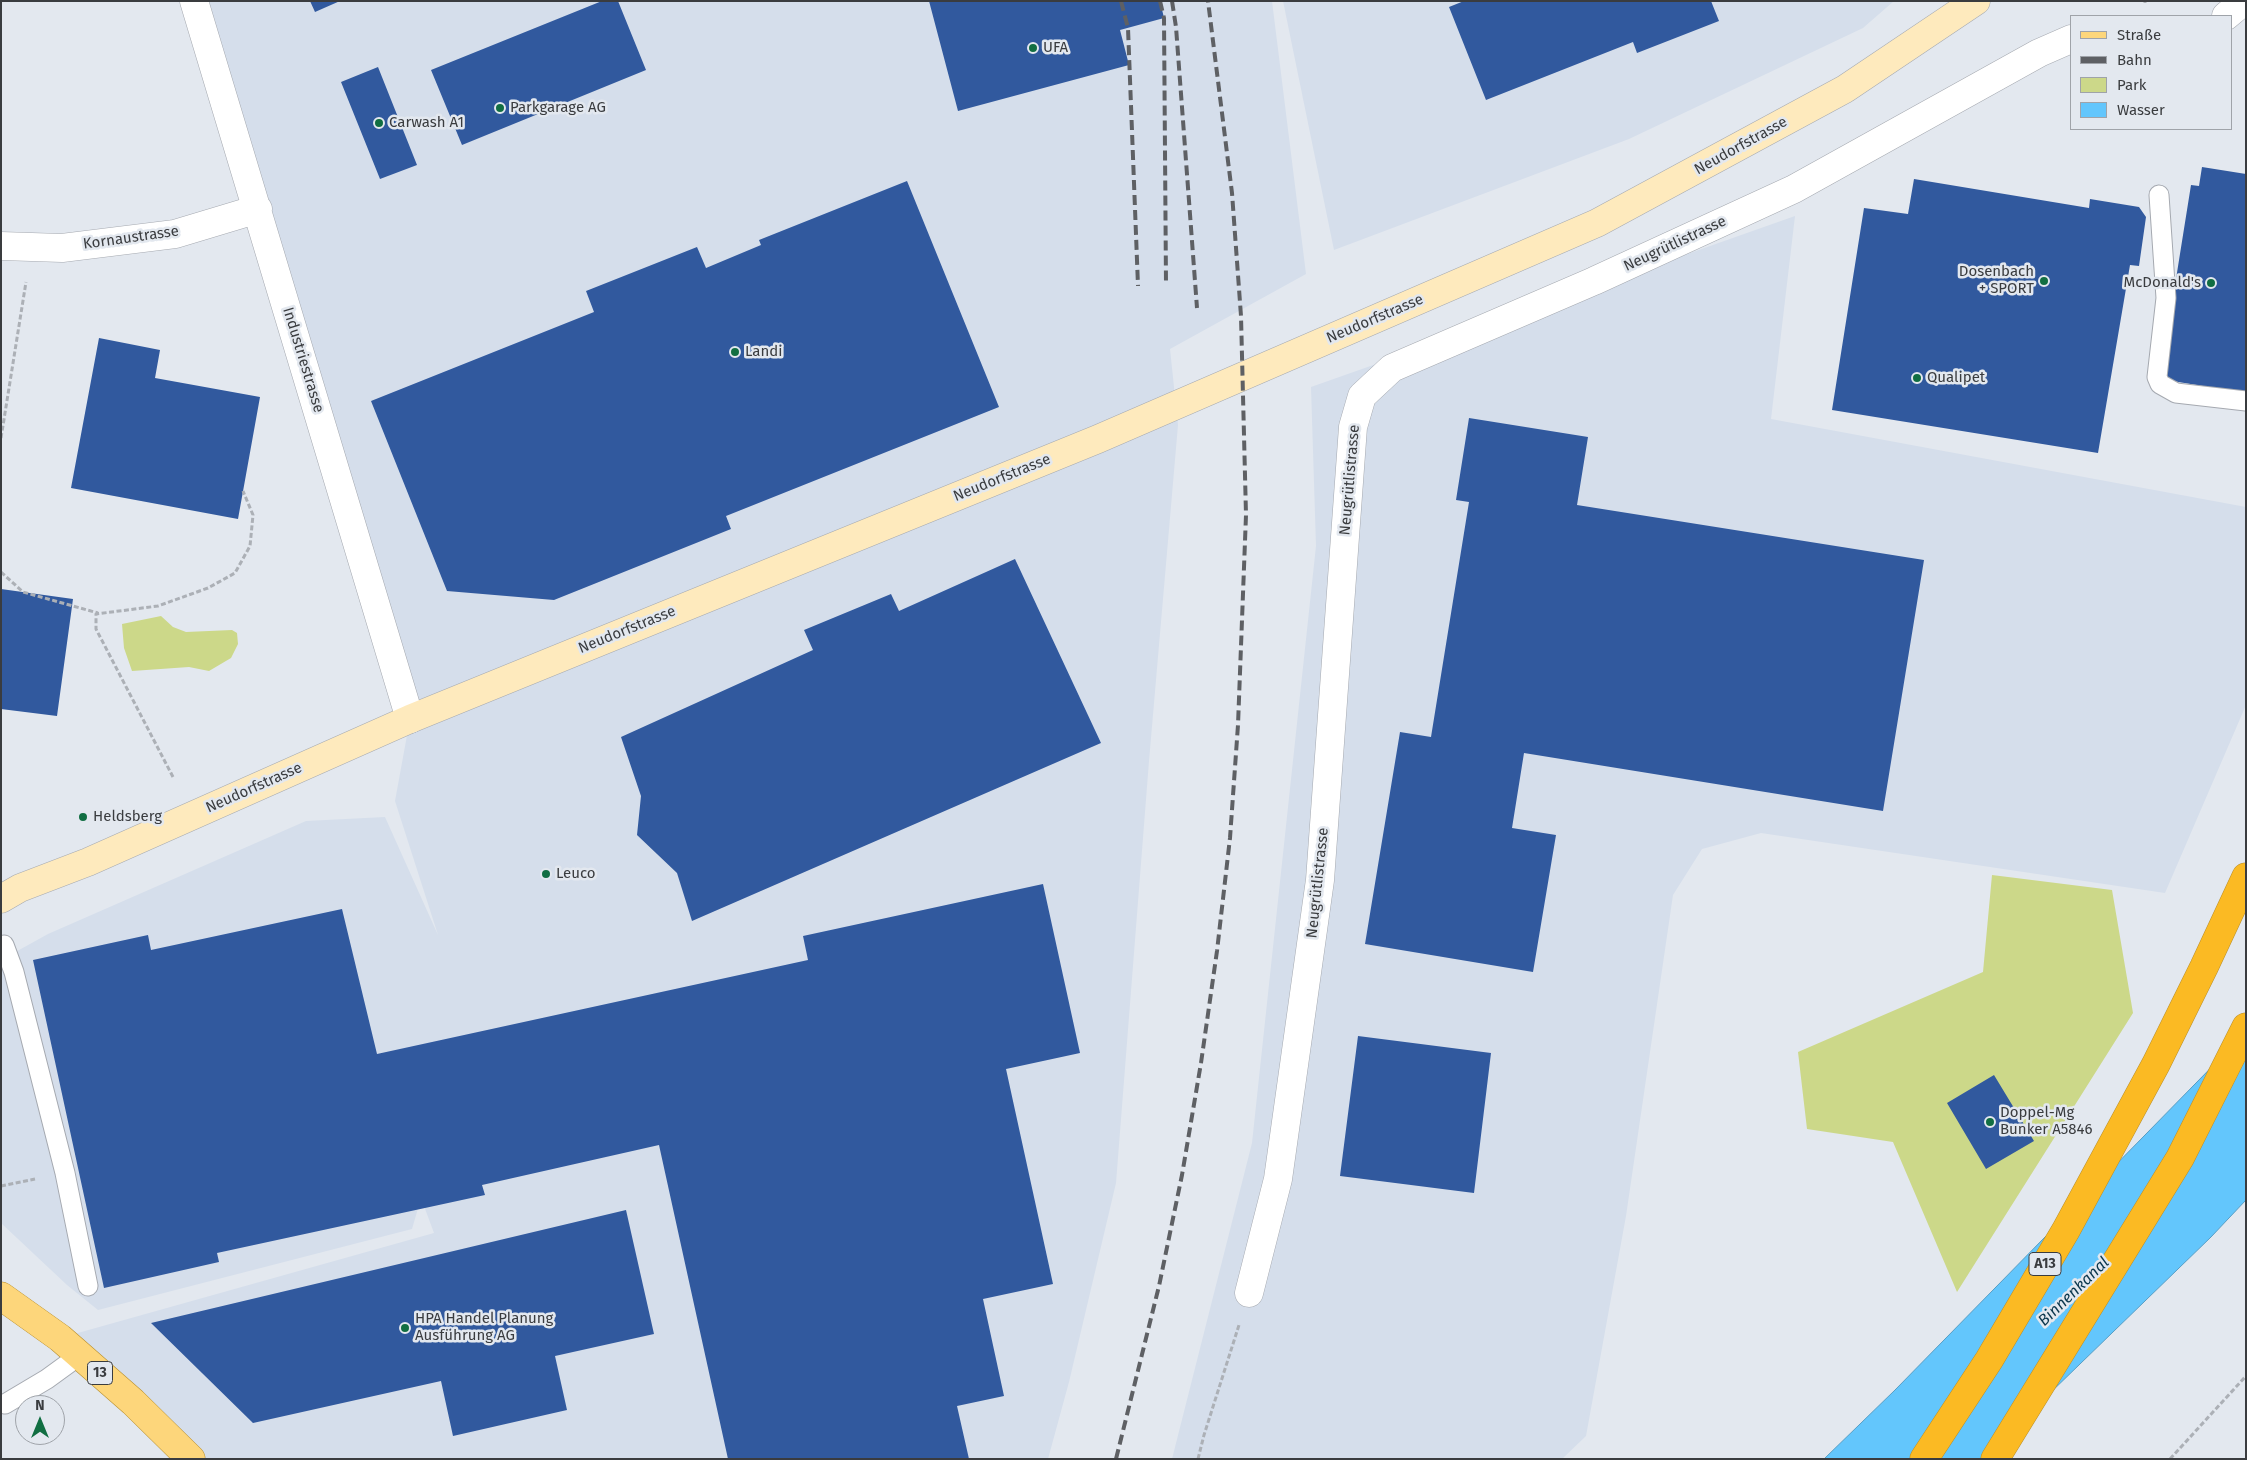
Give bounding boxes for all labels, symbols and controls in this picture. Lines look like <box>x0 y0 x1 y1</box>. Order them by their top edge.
legend <box>2070 15 2232 130</box>
text: Straße <box>2117 26 2161 44</box>
place label: UFA <box>1043 39 1068 57</box>
marker: UFA <box>1027 42 1039 54</box>
text: Bahn <box>2117 51 2152 69</box>
text: Park <box>2117 76 2147 94</box>
place label: Parkgarage AG <box>510 99 606 117</box>
text: Wasser <box>2117 101 2165 119</box>
marker: Parkgarage AG <box>494 102 506 114</box>
street label: Neudorfstrasse <box>1691 113 1791 179</box>
place label: Carwash A1 <box>389 114 464 132</box>
marker: Carwash A1 <box>373 117 385 129</box>
street label: Neugrütlistrasse <box>1621 212 1729 276</box>
street label: Kornaustrasse <box>82 222 180 254</box>
place label: Dosenbach + SPORT <box>1959 263 2034 298</box>
place label: McDonald's <box>2124 274 2201 292</box>
marker: Dosenbach + SPORT <box>2038 275 2050 287</box>
marker: McDonald's <box>2205 277 2217 289</box>
street label: Neudorfstrasse <box>1324 291 1426 347</box>
street label: Industriestrasse <box>278 305 328 415</box>
place label: Landi <box>745 343 782 361</box>
marker: Landi <box>729 346 741 358</box>
place label: Qualipet <box>1927 369 1985 387</box>
marker: Qualipet <box>1911 372 1923 384</box>
street label: Neugrütlistrasse <box>1336 424 1364 536</box>
street label: Neudorfstrasse <box>951 450 1053 506</box>
street label: Neudorfstrasse <box>576 602 678 658</box>
street label: Neudorfstrasse <box>203 759 305 817</box>
place label: Heldsberg <box>93 808 162 826</box>
marker: Heldsberg <box>77 811 89 823</box>
street label: Neugrütlistrasse <box>1303 827 1333 939</box>
place label: Leuco <box>556 865 596 883</box>
marker: Leuco <box>540 868 552 880</box>
place label: Doppel-Mg Bunker A5846 <box>2000 1104 2092 1139</box>
marker: Doppel-Mg Bunker A5846 <box>1984 1116 1996 1128</box>
road number: A13 <box>2029 1252 2061 1276</box>
water label: Binnenkanal <box>2035 1253 2113 1331</box>
place label: HPA Handel Planung Ausführung AG <box>415 1310 553 1345</box>
marker: HPA Handel Planung Ausführung AG <box>399 1322 411 1334</box>
road number: 13 <box>88 1362 112 1385</box>
north arrow <box>15 1395 65 1445</box>
text: N <box>35 1397 45 1414</box>

